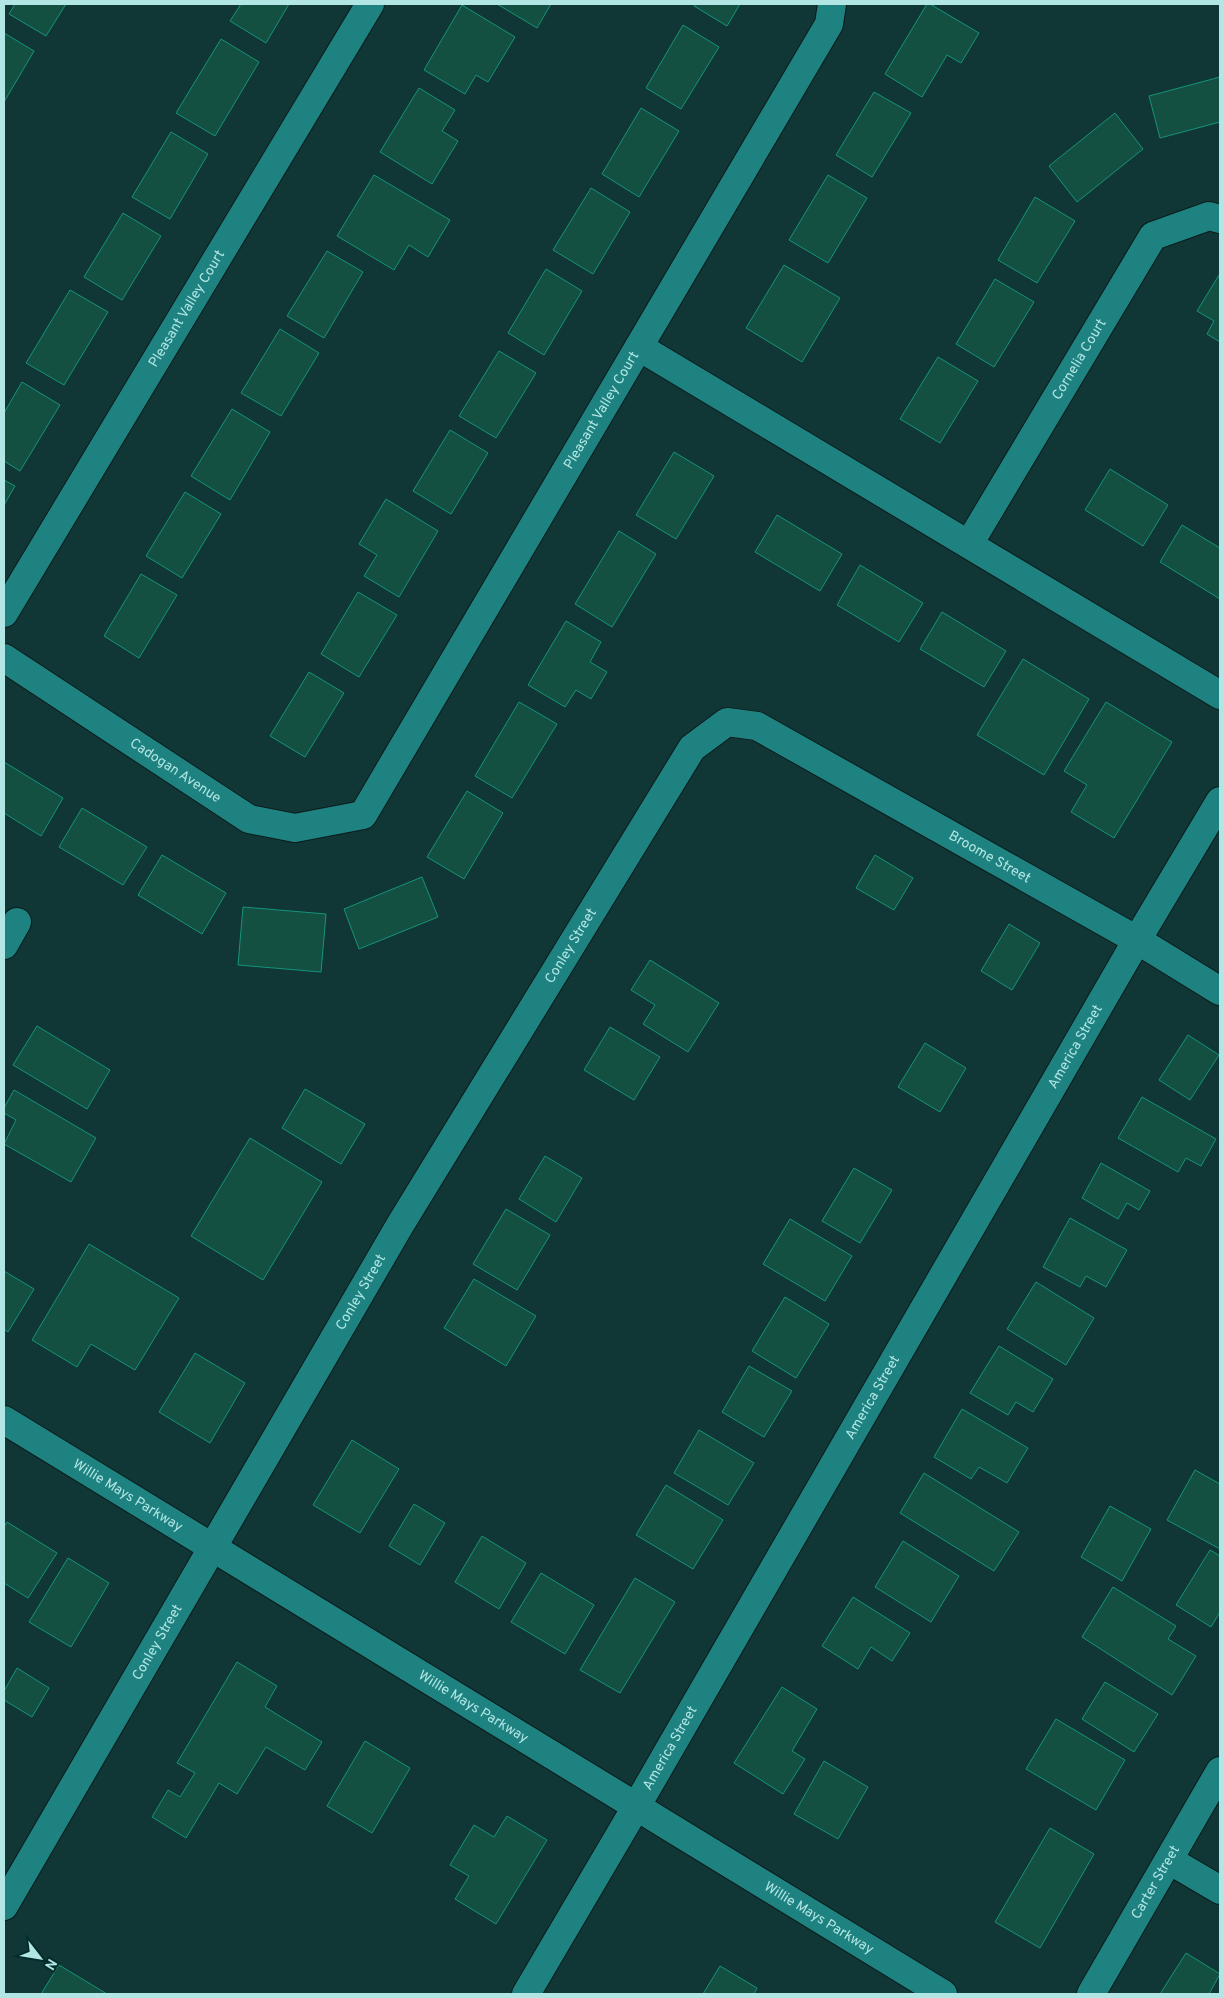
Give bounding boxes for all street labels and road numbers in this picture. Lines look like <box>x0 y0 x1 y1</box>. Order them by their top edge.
street label: Pleasant Valley Court <box>145 247 229 370</box>
street label: Cornelia Court <box>1048 316 1110 403</box>
street label: Pleasant Valley Court <box>560 348 643 472</box>
street label: Cadogan Avenue <box>127 734 224 807</box>
street label: Broome Street <box>946 827 1034 887</box>
street label: Conley Street <box>541 905 600 987</box>
street label: America Street <box>1044 1002 1106 1092</box>
street label: Conley Street <box>332 1251 390 1333</box>
street label: America Street <box>842 1352 904 1443</box>
street label: Willie Mays Parkway <box>70 1456 186 1536</box>
street label: Conley Street <box>129 1601 186 1683</box>
street label: Willie Mays Parkway <box>415 1667 531 1747</box>
street label: America Street <box>639 1703 701 1793</box>
street label: Carter Street <box>1128 1842 1184 1922</box>
street label: Willie Mays Parkway <box>761 1878 877 1958</box>

